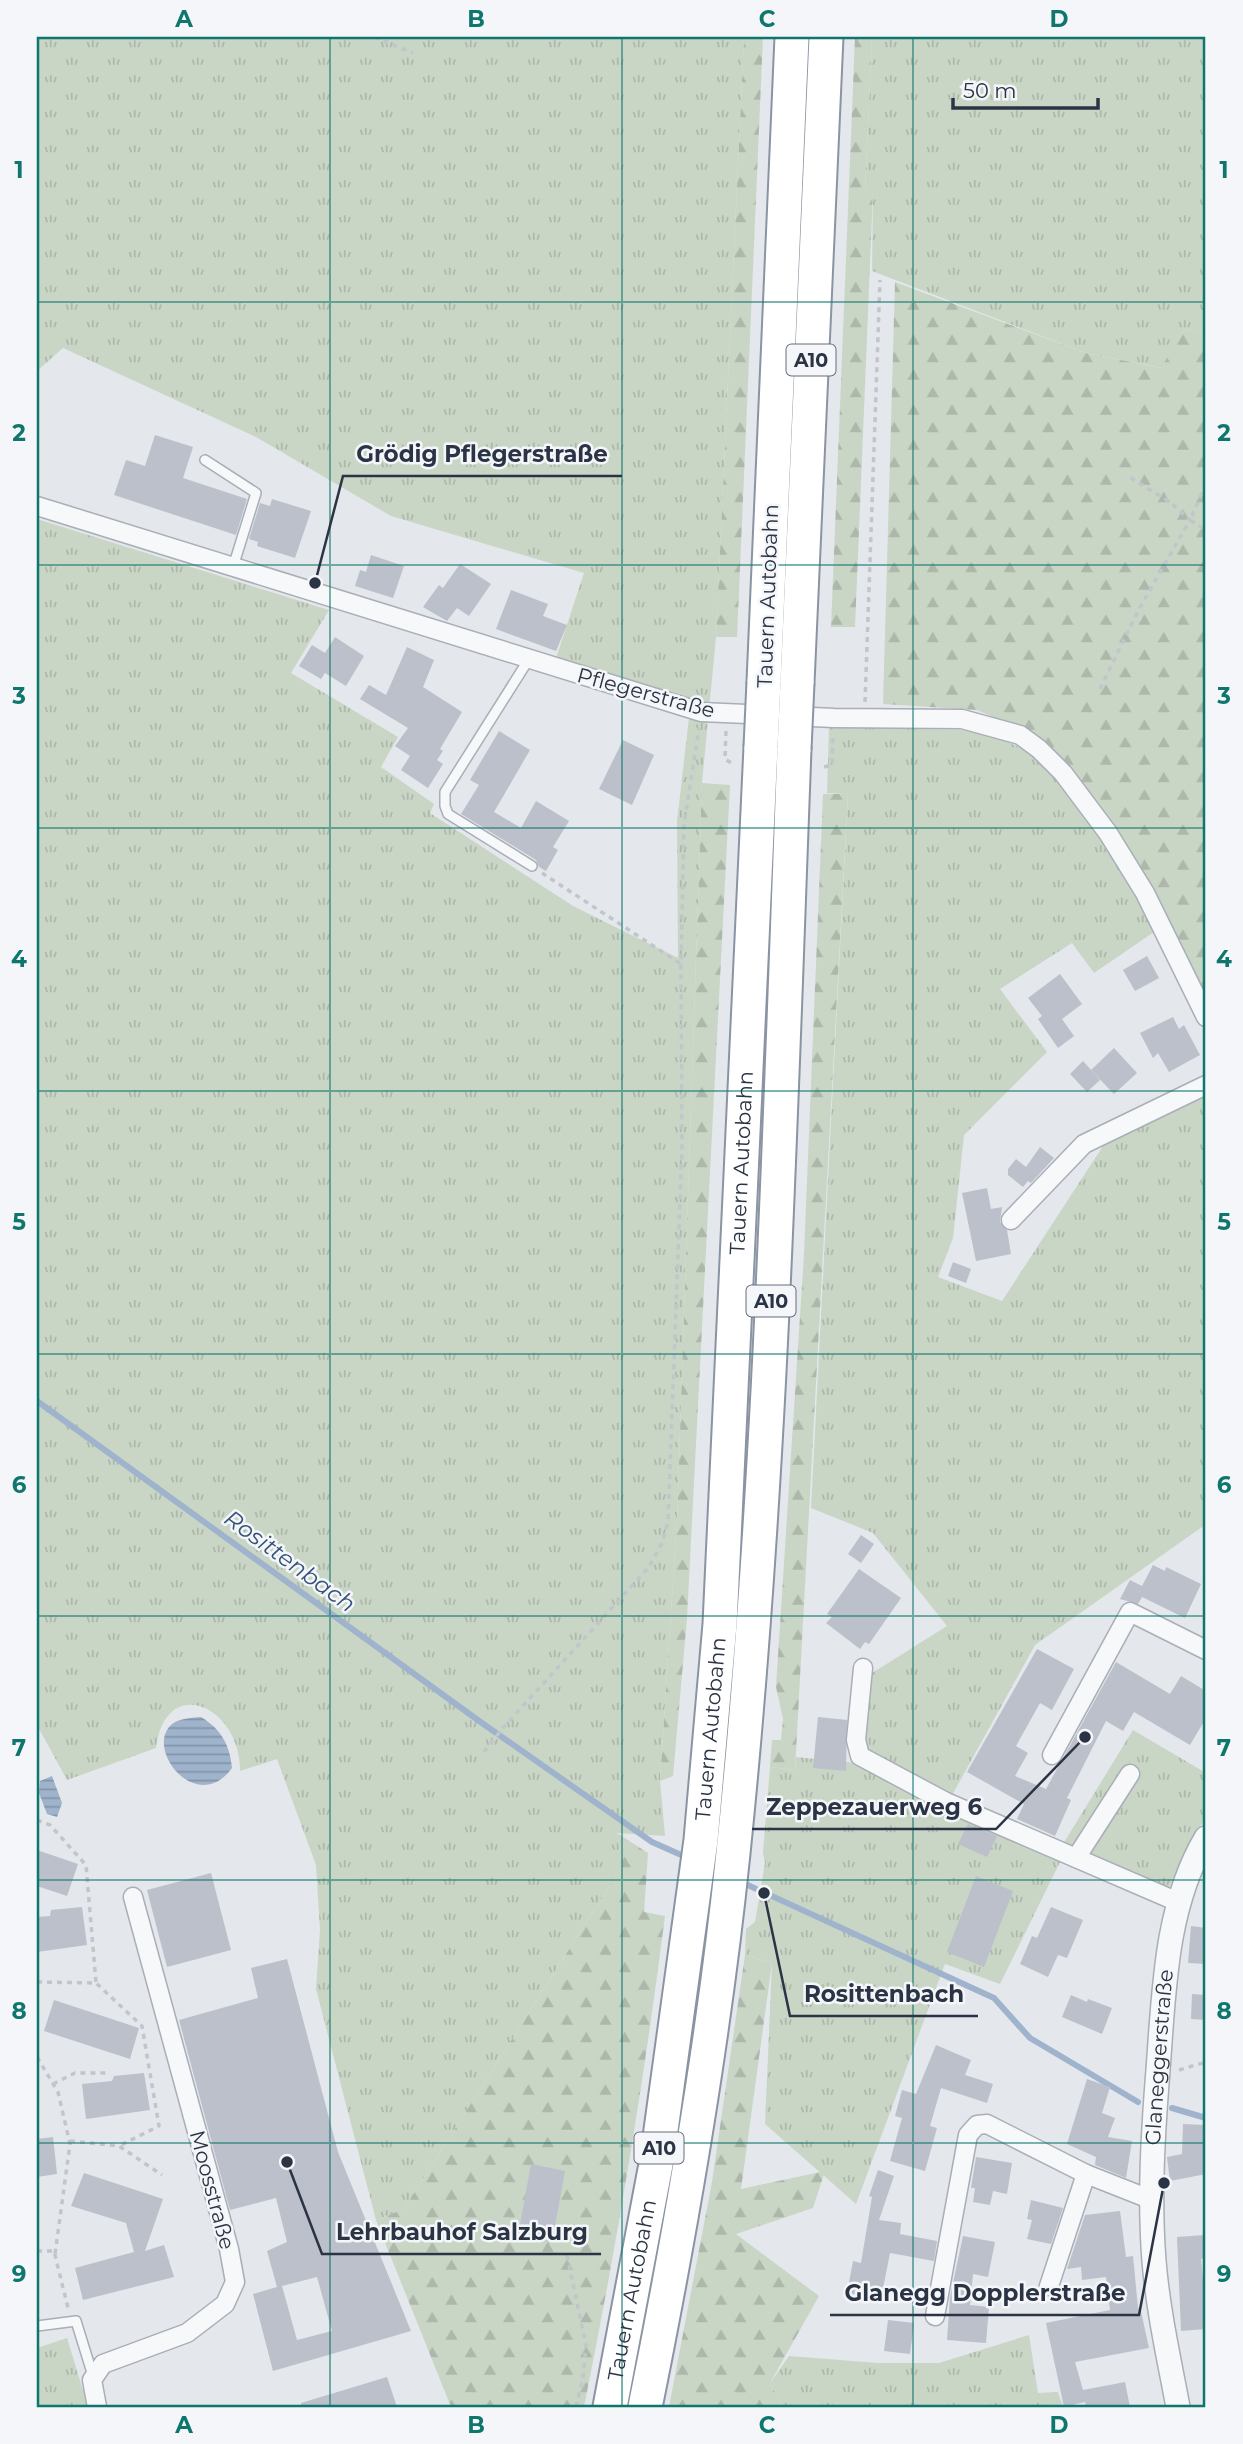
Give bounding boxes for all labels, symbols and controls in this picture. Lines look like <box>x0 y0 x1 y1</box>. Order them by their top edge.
text: A <box>174 5 193 33</box>
text: B <box>467 5 485 33</box>
text: C <box>759 5 776 33</box>
text: D <box>1050 5 1069 33</box>
scale bar <box>953 66 1098 110</box>
text: 50 m <box>963 78 1017 103</box>
text: 1 <box>14 156 24 184</box>
text: 1 <box>1219 156 1229 184</box>
road number: A10 <box>786 344 836 376</box>
text: 2 <box>12 419 26 447</box>
text: 2 <box>1217 419 1231 447</box>
callout: Grödig Pflegerstraße <box>343 432 622 476</box>
text: Grödig Pflegerstraße <box>356 440 608 468</box>
street label: Tauern Autobahn <box>752 504 783 688</box>
street label: Pflegerstraße <box>575 662 718 723</box>
text: 3 <box>11 682 26 710</box>
text: 3 <box>1216 682 1231 710</box>
text: 4 <box>11 945 27 973</box>
text: 4 <box>1216 945 1232 973</box>
street label: Tauern Autobahn <box>724 1070 758 1255</box>
text: 5 <box>12 1208 26 1236</box>
text: 5 <box>1217 1208 1231 1236</box>
road number: A10 <box>746 1286 796 1316</box>
text: 6 <box>12 1471 27 1499</box>
text: 6 <box>1217 1471 1232 1499</box>
water label: Rosittenbach <box>219 1504 361 1618</box>
street label: Tauern Autobahn <box>690 1636 731 1822</box>
text: 7 <box>12 1734 26 1762</box>
text: 7 <box>1217 1734 1231 1762</box>
callout: Zeppezauerweg 6 <box>752 1785 996 1829</box>
text: Zeppezauerweg 6 <box>766 1793 982 1821</box>
street label: Glaneggerstraße <box>1140 1968 1178 2146</box>
callout: Rosittenbach <box>790 1972 978 2016</box>
text: Rosittenbach <box>804 1980 964 2008</box>
text: 8 <box>11 1997 27 2025</box>
text: 8 <box>1216 1997 1232 2025</box>
street label: Moosstraße <box>185 2128 240 2252</box>
road number: A10 <box>634 2132 684 2164</box>
street label: Tauern Autobahn <box>602 2197 661 2383</box>
callout: Lehrbauhof Salzburg <box>322 2210 601 2254</box>
text: Lehrbauhof Salzburg <box>336 2218 588 2246</box>
text: 9 <box>12 2260 26 2288</box>
text: 9 <box>1217 2260 1231 2288</box>
callout: Glanegg Dopplerstraße <box>830 2271 1139 2315</box>
text: Glanegg Dopplerstraße <box>844 2279 1126 2307</box>
text: A <box>174 2411 193 2439</box>
text: B <box>467 2411 485 2439</box>
text: C <box>759 2411 776 2439</box>
text: D <box>1050 2411 1069 2439</box>

